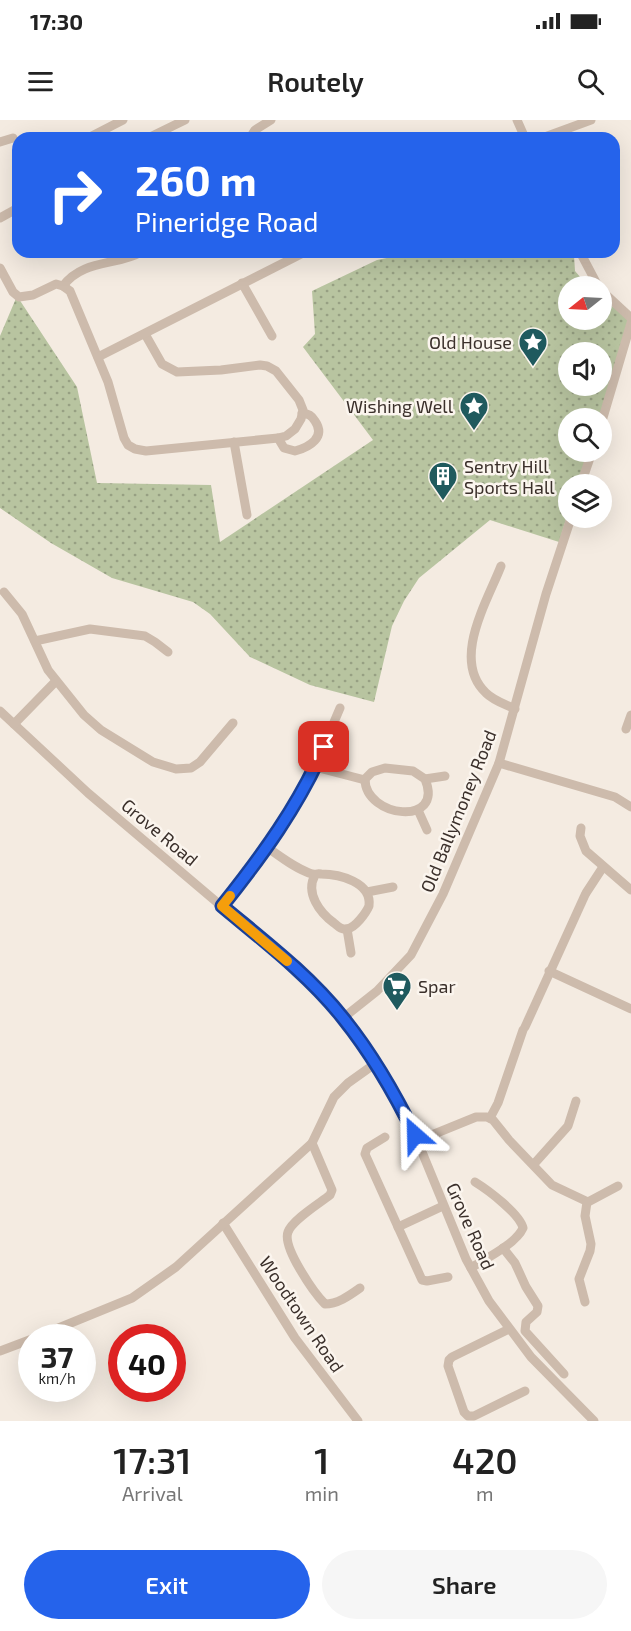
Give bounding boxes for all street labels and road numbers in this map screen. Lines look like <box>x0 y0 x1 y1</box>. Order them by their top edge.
street label: Old Ballymoney Road <box>415 727 501 895</box>
street label: Grove Road <box>117 794 203 870</box>
street label: Grove Road <box>442 1179 500 1273</box>
street label: Woodtown Road <box>255 1252 349 1376</box>

